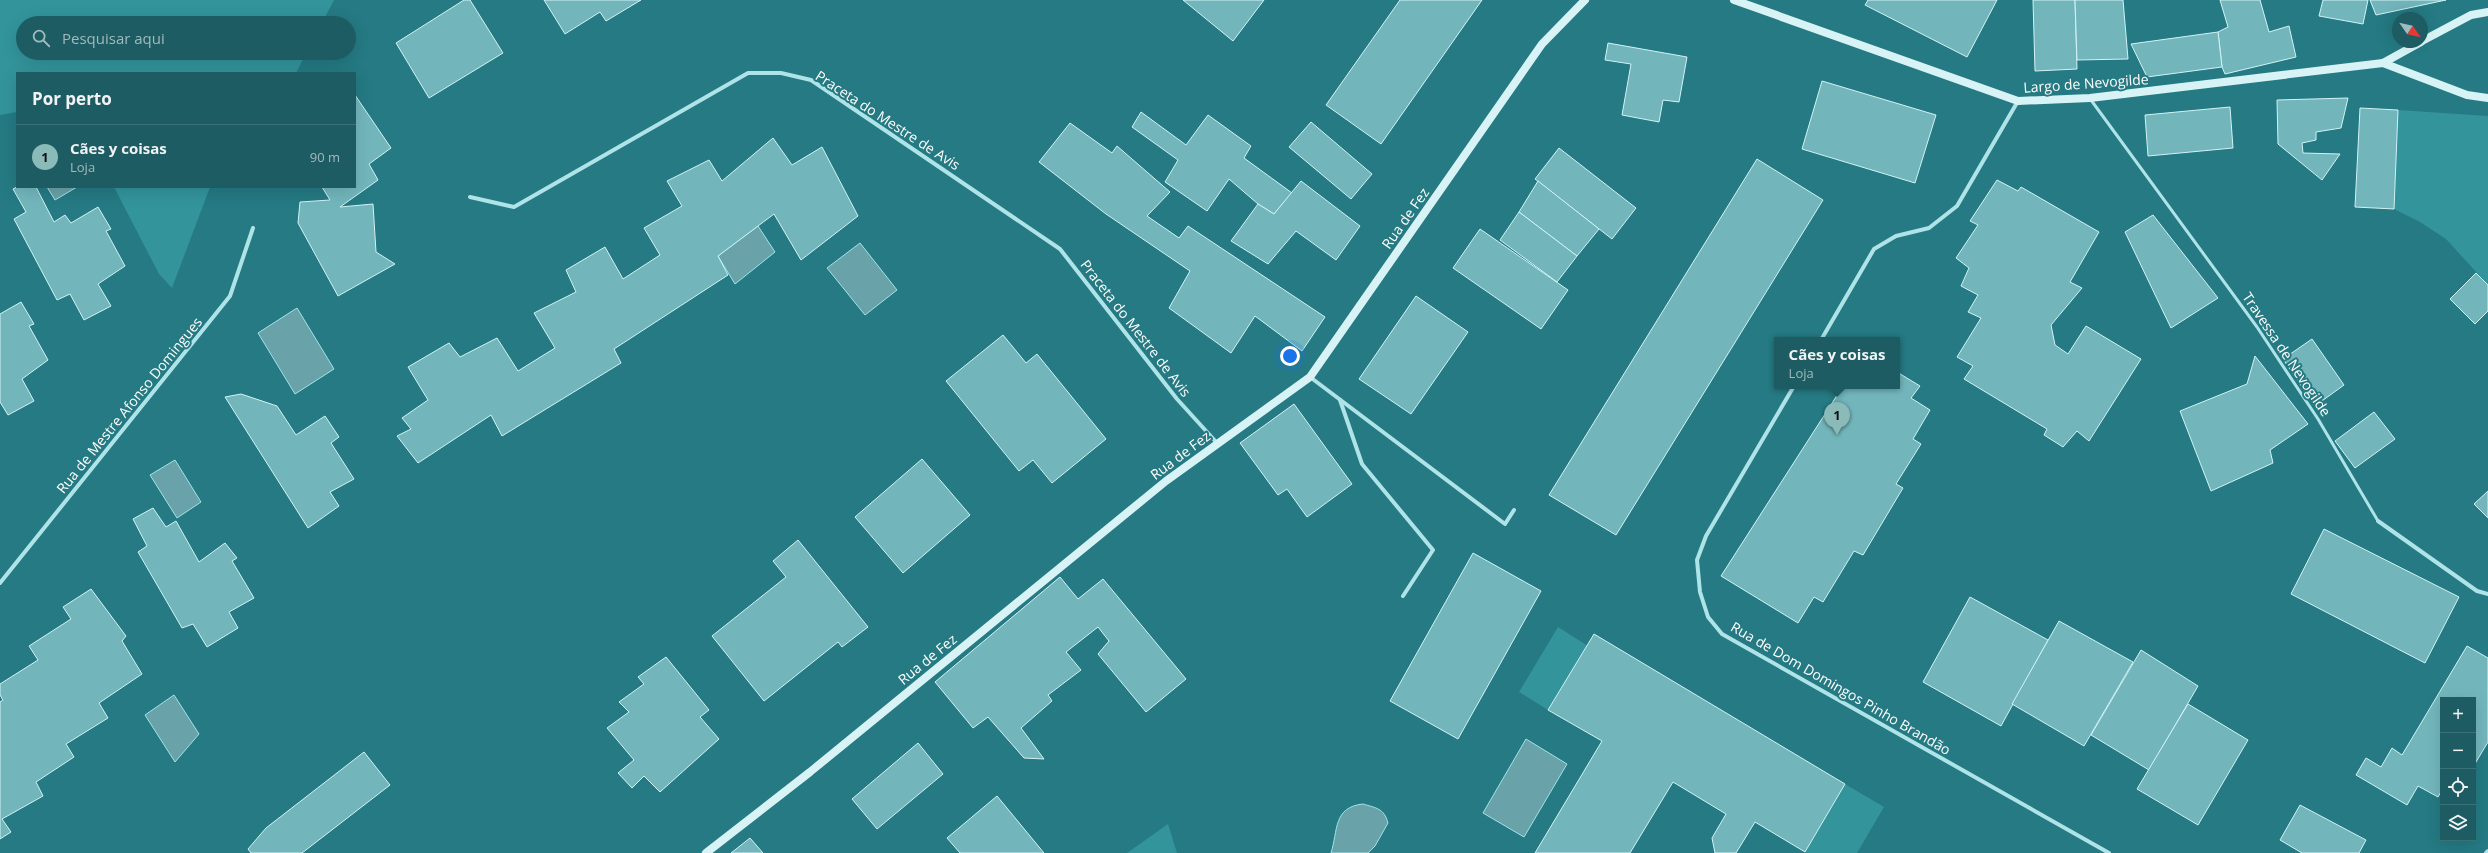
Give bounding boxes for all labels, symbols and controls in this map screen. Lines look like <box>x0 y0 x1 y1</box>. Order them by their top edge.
north arrow <box>2392 12 2428 48</box>
search box <box>16 16 356 60</box>
icon: search <box>30 27 52 49</box>
text: Pesquisar aqui <box>62 28 165 48</box>
street label: Praceta do Mestre de Avis <box>812 66 964 174</box>
street label: Largo de Nevogilde <box>2023 69 2149 97</box>
text: Por perto <box>32 87 112 110</box>
text: Cães y coisas <box>70 138 167 158</box>
text: 1 <box>41 148 49 166</box>
text: 90 m <box>310 148 340 166</box>
text: Loja <box>70 158 95 176</box>
street label: Rua de Fez <box>1377 183 1433 252</box>
street label: Praceta do Mestre de Avis <box>1076 256 1196 401</box>
street label: Travessa de Nevogilde <box>2238 288 2336 420</box>
street label: Rua de Mestre Afonso Domingues <box>52 313 206 497</box>
popup <box>1774 337 1900 389</box>
text: Cães y coisas <box>1789 344 1885 364</box>
your location <box>1280 346 1300 366</box>
text: Loja <box>1789 364 1814 382</box>
pin: 1 <box>1824 402 1850 435</box>
street label: Rua de Fez <box>1146 426 1214 484</box>
street label: Rua de Dom Domingos Pinho Brandão <box>1728 617 1954 759</box>
street label: Rua de Fez <box>894 629 961 689</box>
map controls <box>2440 697 2476 841</box>
button: + <box>2440 697 2476 733</box>
button: − <box>2440 733 2476 769</box>
button: locate <box>2440 769 2476 805</box>
button: layers <box>2440 805 2476 841</box>

